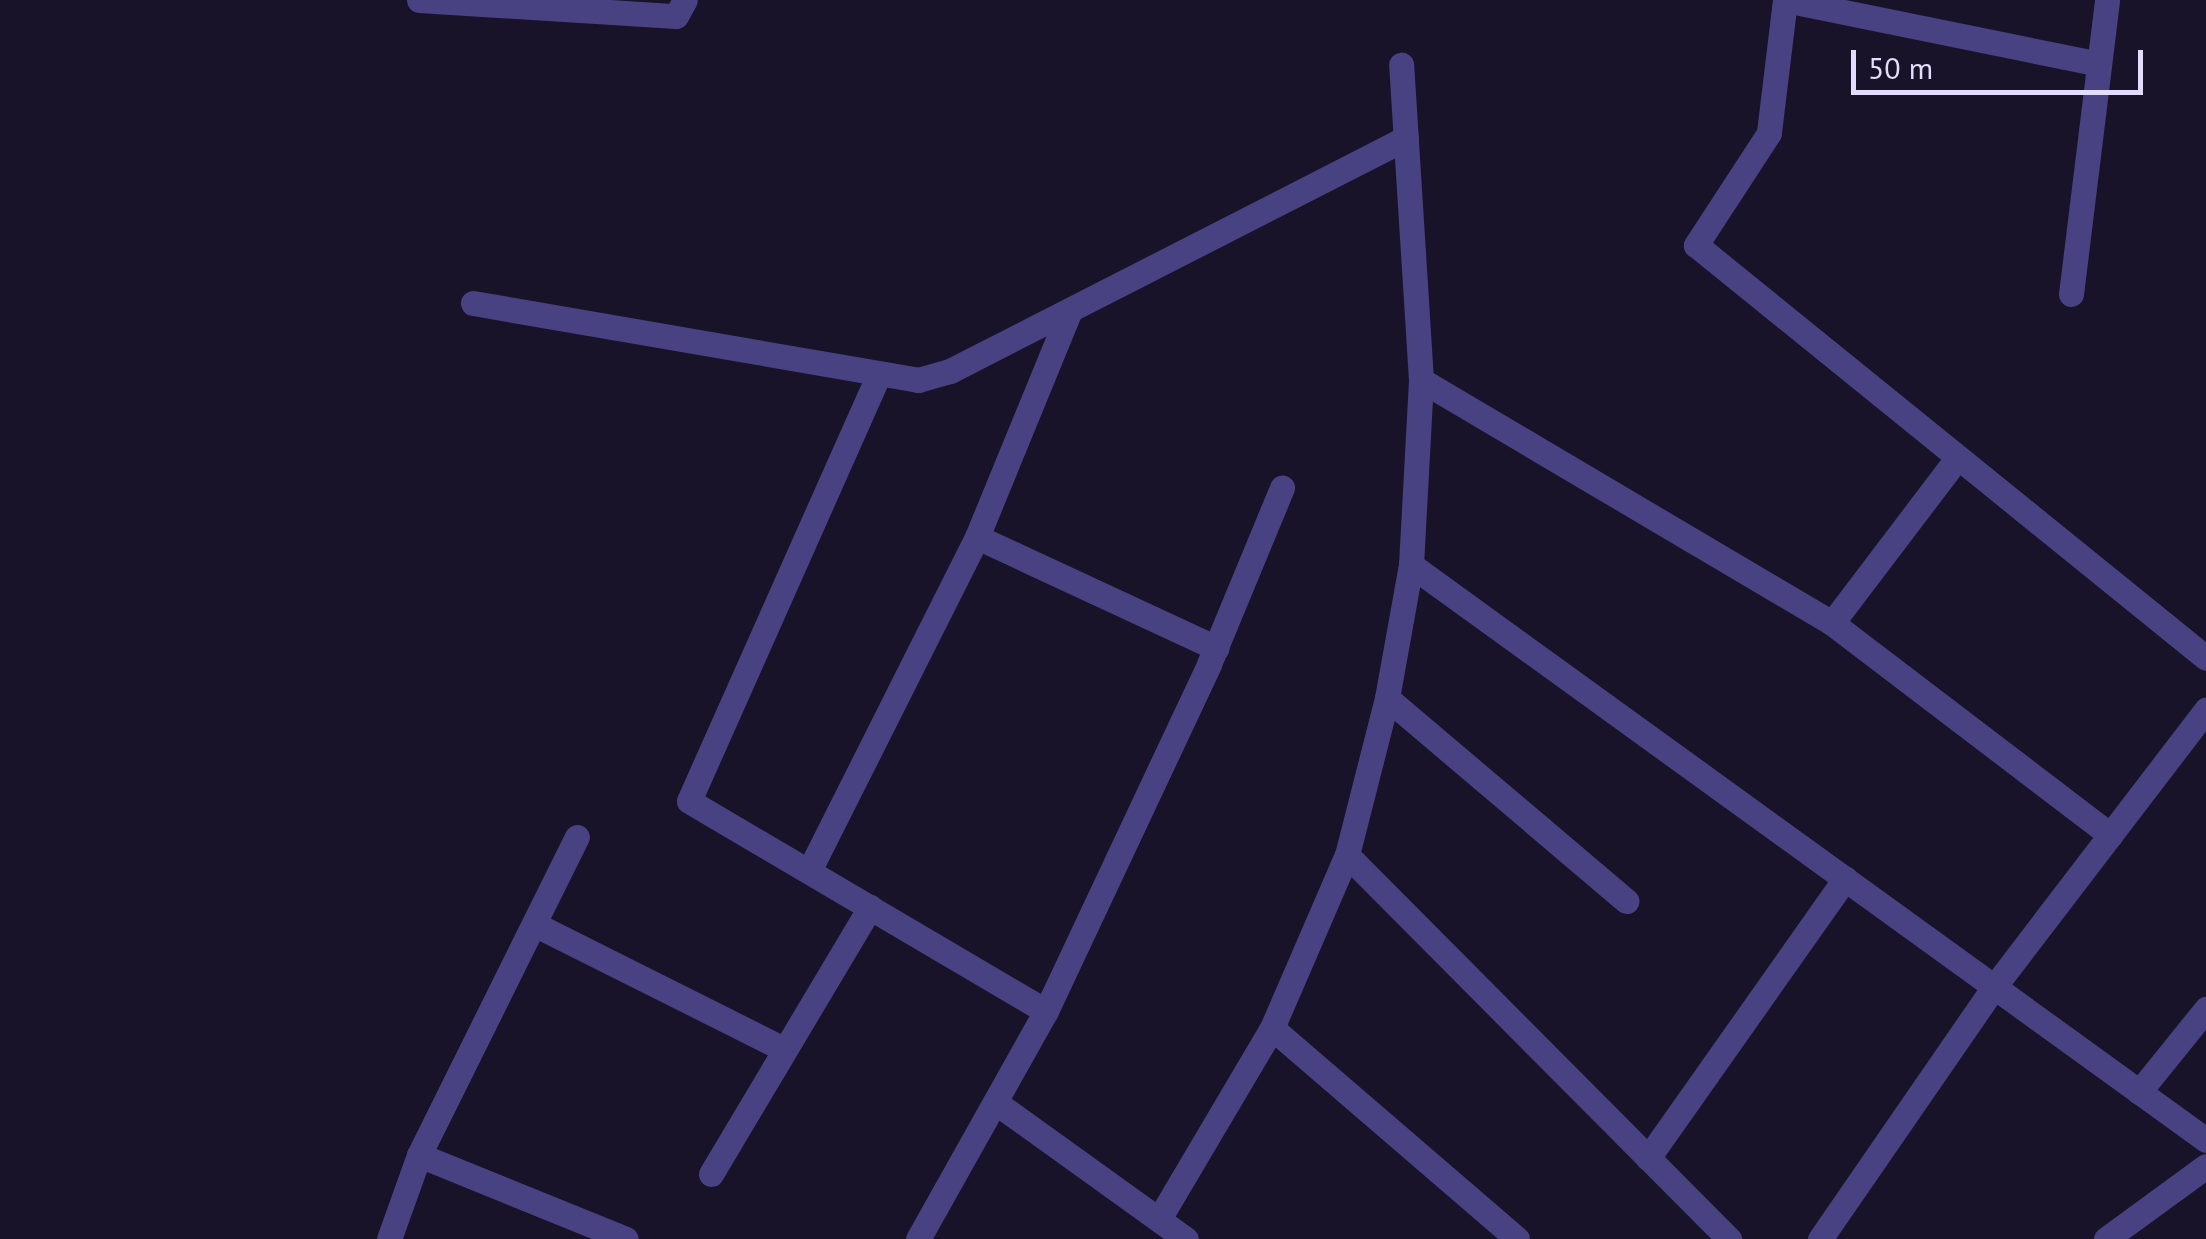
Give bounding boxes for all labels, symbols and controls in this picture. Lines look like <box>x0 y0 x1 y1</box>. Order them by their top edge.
scale bar <box>1856 30 2148 92</box>
text: 50 m <box>1868 48 1933 87</box>

